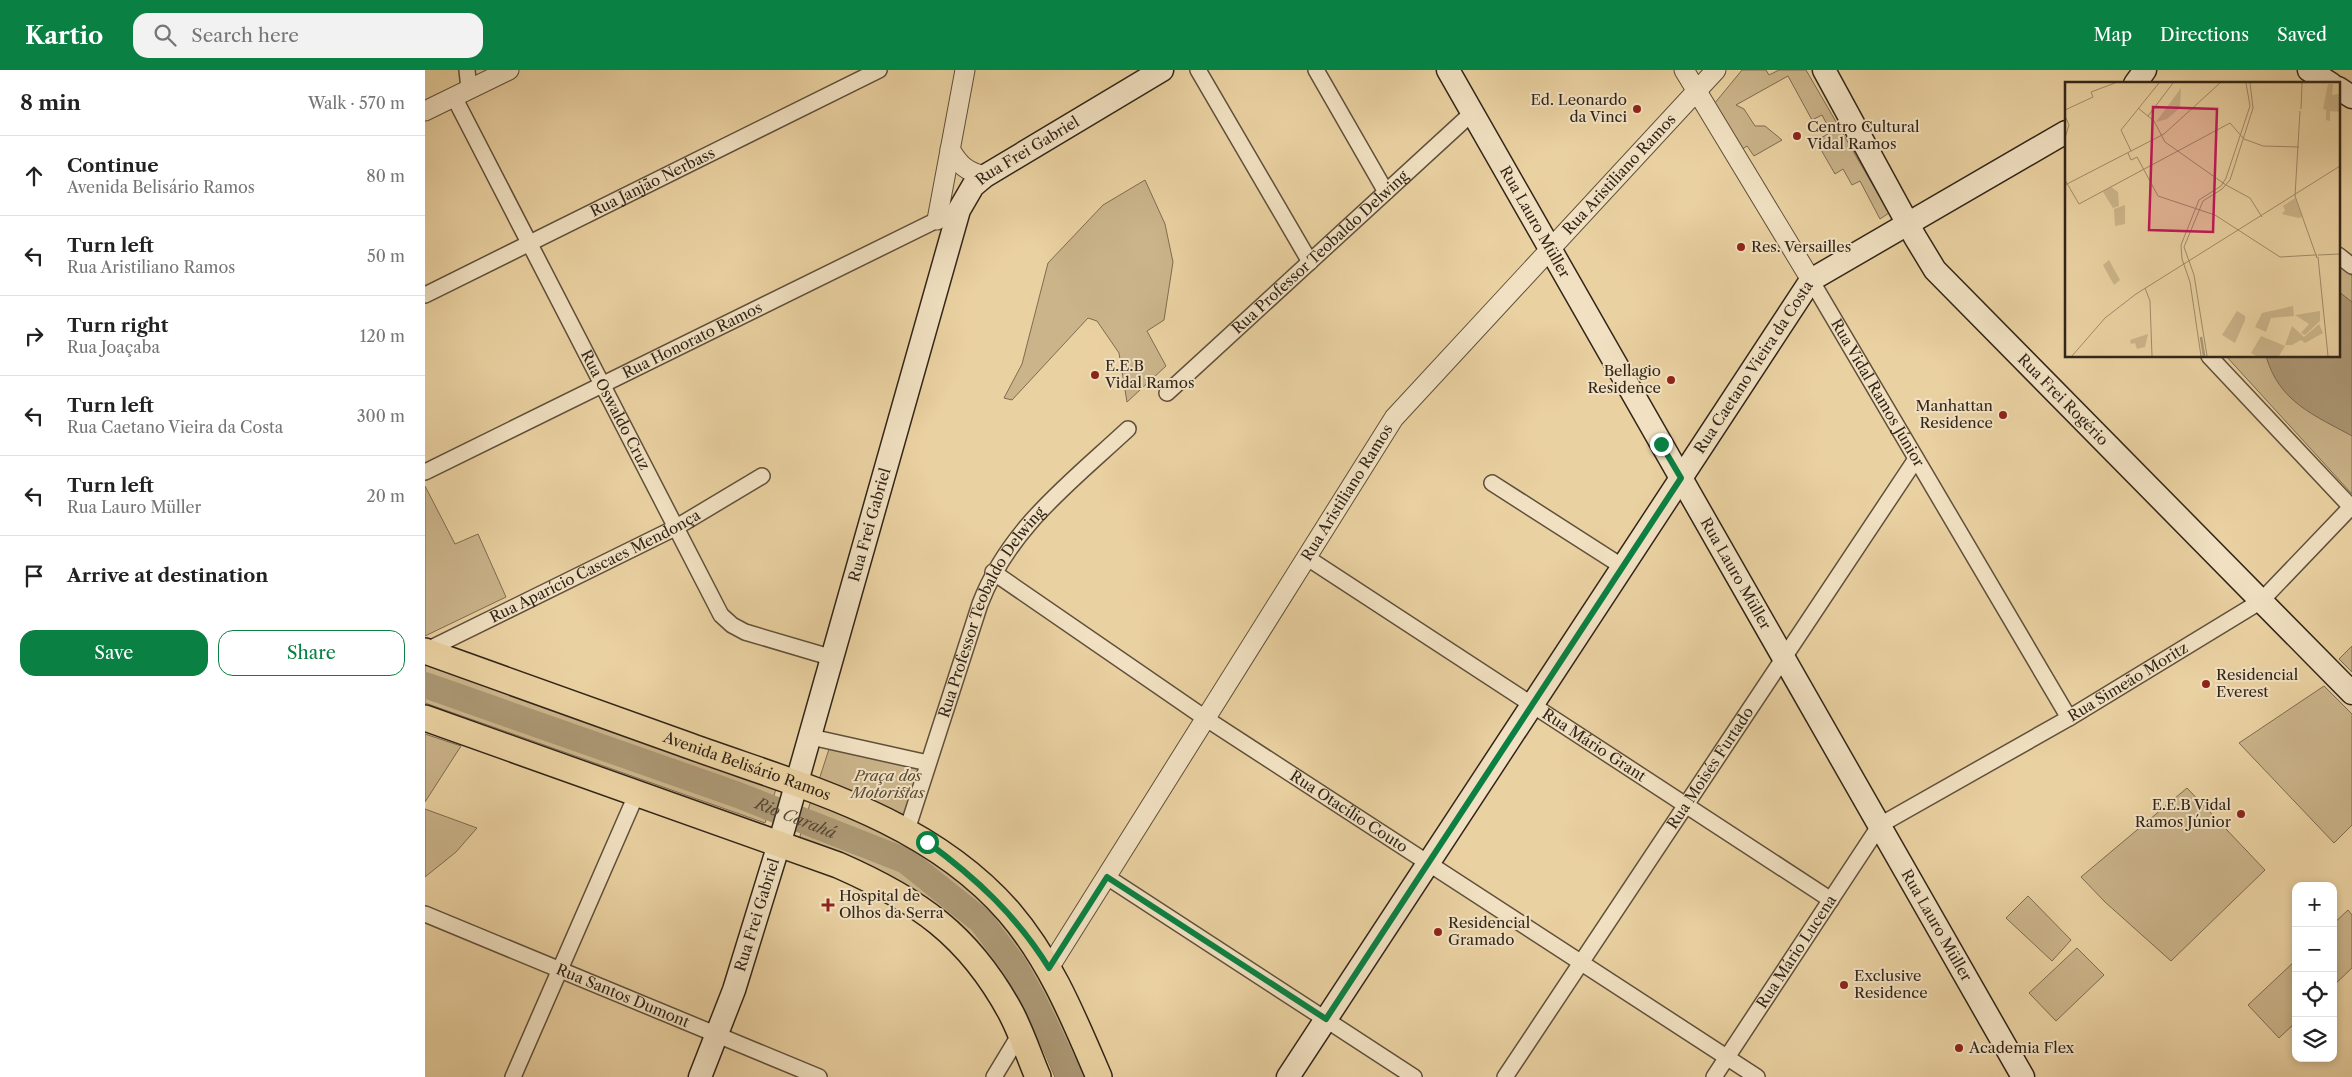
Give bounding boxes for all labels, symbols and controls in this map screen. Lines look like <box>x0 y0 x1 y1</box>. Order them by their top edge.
search box <box>133 13 483 58</box>
text: Kartio <box>25 21 103 50</box>
icon: search <box>151 21 179 49</box>
text: Search here <box>191 24 299 47</box>
text: Map <box>2093 24 2132 46</box>
text: Directions <box>2160 24 2249 46</box>
text: Saved <box>2277 24 2327 46</box>
inset map <box>2065 82 2339 358</box>
text: 8 min <box>20 90 81 115</box>
place label: Ed. Leonardo da Vinci <box>1530 90 1627 126</box>
text: Walk · 570 m <box>308 93 405 113</box>
marker: Ed. Leonardo da Vinci <box>1631 103 1643 115</box>
street label: Rua Aristiliano Ramos <box>1558 110 1680 239</box>
street label: Rua Frei Gabriel <box>971 112 1083 189</box>
place label: Centro Cultural Vidal Ramos <box>1806 117 1920 153</box>
marker: Centro Cultural Vidal Ramos <box>1791 130 1803 142</box>
street label: Rua Janjão Nerbass <box>587 143 718 221</box>
text: Continue <box>67 154 159 177</box>
icon: ahead <box>20 162 48 190</box>
street label: Rua Lauro Müller <box>1496 162 1575 282</box>
text: 80 m <box>366 166 405 186</box>
street label: Rua Professor Teobaldo Delwing <box>1228 166 1412 338</box>
text: Avenida Belisário Ramos <box>67 177 255 197</box>
text: Turn left <box>67 234 154 257</box>
place label: Res. Versailles <box>1751 237 1851 256</box>
marker: Res. Versailles <box>1735 241 1747 253</box>
icon: left <box>20 242 48 270</box>
text: 50 m <box>367 246 405 266</box>
text: Rua Aristiliano Ramos <box>67 257 235 277</box>
street label: Rua Caetano Vieira da Costa <box>1690 277 1817 457</box>
street label: Rua Honorato Ramos <box>619 298 765 382</box>
text: Turn right <box>67 314 168 337</box>
street label: Rua Vidal Ramos Júnior <box>1827 315 1929 471</box>
icon: right <box>20 322 48 350</box>
text: 120 m <box>360 326 405 346</box>
text: Rua Joaçaba <box>67 337 160 357</box>
street label: Rua Oswaldo Cruz <box>577 346 655 473</box>
street label: Rua Frei Rogério <box>2014 350 2113 449</box>
place label: E.E.B Vidal Ramos <box>1104 356 1194 392</box>
place label: Bellagio Residence <box>1587 361 1661 397</box>
marker: E.E.B Vidal Ramos <box>1089 369 1101 381</box>
marker: Bellagio Residence <box>1665 374 1677 386</box>
text: Turn left <box>67 394 154 417</box>
place label: Manhattan Residence <box>1915 396 1994 432</box>
icon: left <box>20 402 48 430</box>
text: 300 m <box>357 406 405 426</box>
marker: Manhattan Residence <box>1997 409 2009 421</box>
text: Rua Caetano Vieira da Costa <box>67 417 283 437</box>
street label: Rua Aristiliano Ramos <box>1297 421 1397 564</box>
route end <box>1650 433 1673 456</box>
street label: Rua Frei Gabriel <box>844 465 895 584</box>
text: Turn left <box>67 474 154 497</box>
icon: left <box>20 482 48 510</box>
text: 20 m <box>366 486 405 506</box>
text: Rua Lauro Müller <box>67 497 201 517</box>
street label: Rua Professor Teobaldo Delwing <box>934 502 1049 720</box>
street label: Rua Aparício Cascaes Mendonça <box>486 505 704 627</box>
street label: Rua Lauro Müller <box>1697 514 1776 633</box>
icon: arrive <box>20 562 48 590</box>
text: Arrive at destination <box>67 564 268 587</box>
button: Save <box>20 630 208 676</box>
button: Share <box>218 630 405 676</box>
street label: Rua Simeão Moritz <box>2064 638 2191 725</box>
place label: Residencial Everest <box>2216 665 2299 701</box>
marker: Residencial Everest <box>2200 678 2212 690</box>
street label: Rua Moisés Furtado <box>1663 703 1758 833</box>
street label: Rua Mário Grant <box>1539 704 1650 786</box>
street label: Avenida Belisário Ramos <box>660 727 834 804</box>
park label: Praça dos Motoristas <box>849 766 925 802</box>
street label: Rua Otacílio Couto <box>1287 766 1412 856</box>
water label: Rio Carahá <box>751 792 840 843</box>
place label: E.E.B Vidal Ramos Júnior <box>2135 795 2232 831</box>
marker: E.E.B Vidal Ramos Júnior <box>2235 808 2247 820</box>
route start <box>916 831 939 854</box>
street label: Rua Frei Gabriel <box>730 855 783 974</box>
street label: Rua Lauro Müller <box>1897 866 1977 985</box>
map controls <box>2292 882 2337 1062</box>
button: + <box>2292 882 2337 927</box>
place label: Hospital de Olhos da Serra <box>839 886 944 922</box>
street label: Rua Mário Lucena <box>1752 891 1840 1012</box>
marker: Hospital de Olhos da Serra <box>821 898 835 912</box>
place label: Residencial Gramado <box>1448 913 1531 949</box>
marker: Residencial Gramado <box>1432 926 1444 938</box>
button: − <box>2292 927 2337 972</box>
street label: Rua Santos Dumont <box>553 959 693 1032</box>
place label: Exclusive Residence <box>1854 966 1928 1002</box>
button: locate <box>2292 972 2337 1017</box>
marker: Exclusive Residence <box>1838 979 1850 991</box>
button: layers <box>2292 1017 2337 1062</box>
place label: Academia Flex <box>1968 1038 2074 1057</box>
marker: Academia Flex <box>1953 1042 1965 1054</box>

